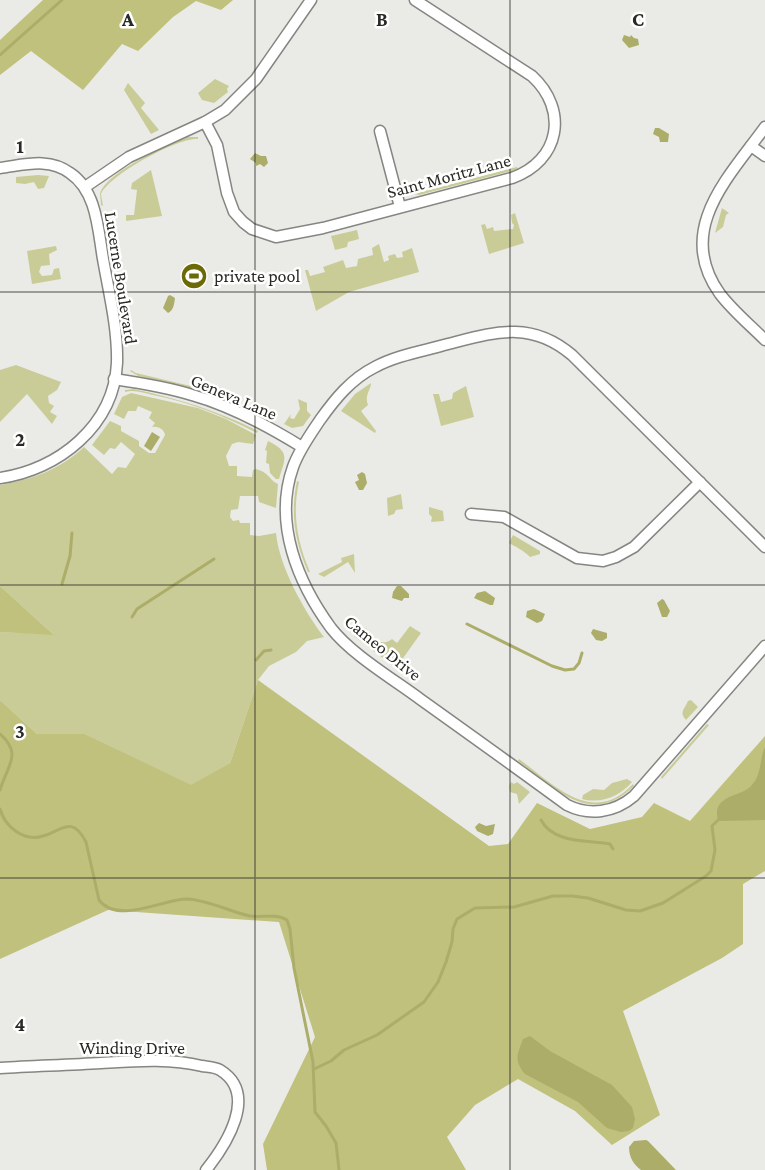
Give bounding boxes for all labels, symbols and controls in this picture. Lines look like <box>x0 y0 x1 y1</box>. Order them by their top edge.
text: A <box>121 8 135 30</box>
text: B <box>376 8 388 30</box>
text: C <box>632 8 644 30</box>
text: 1 <box>16 135 24 157</box>
street label: Saint Moritz Lane <box>385 150 513 202</box>
street label: Lucerne Boulevard <box>101 210 141 346</box>
sports icon: private pool <box>179 261 209 291</box>
place label: private pool <box>214 266 300 286</box>
street label: Geneva Lane <box>188 370 280 424</box>
text: 2 <box>15 428 25 450</box>
street label: Cameo Drive <box>341 611 425 685</box>
text: 3 <box>15 720 25 742</box>
text: 4 <box>15 1013 26 1035</box>
street label: Winding Drive <box>79 1038 185 1058</box>

